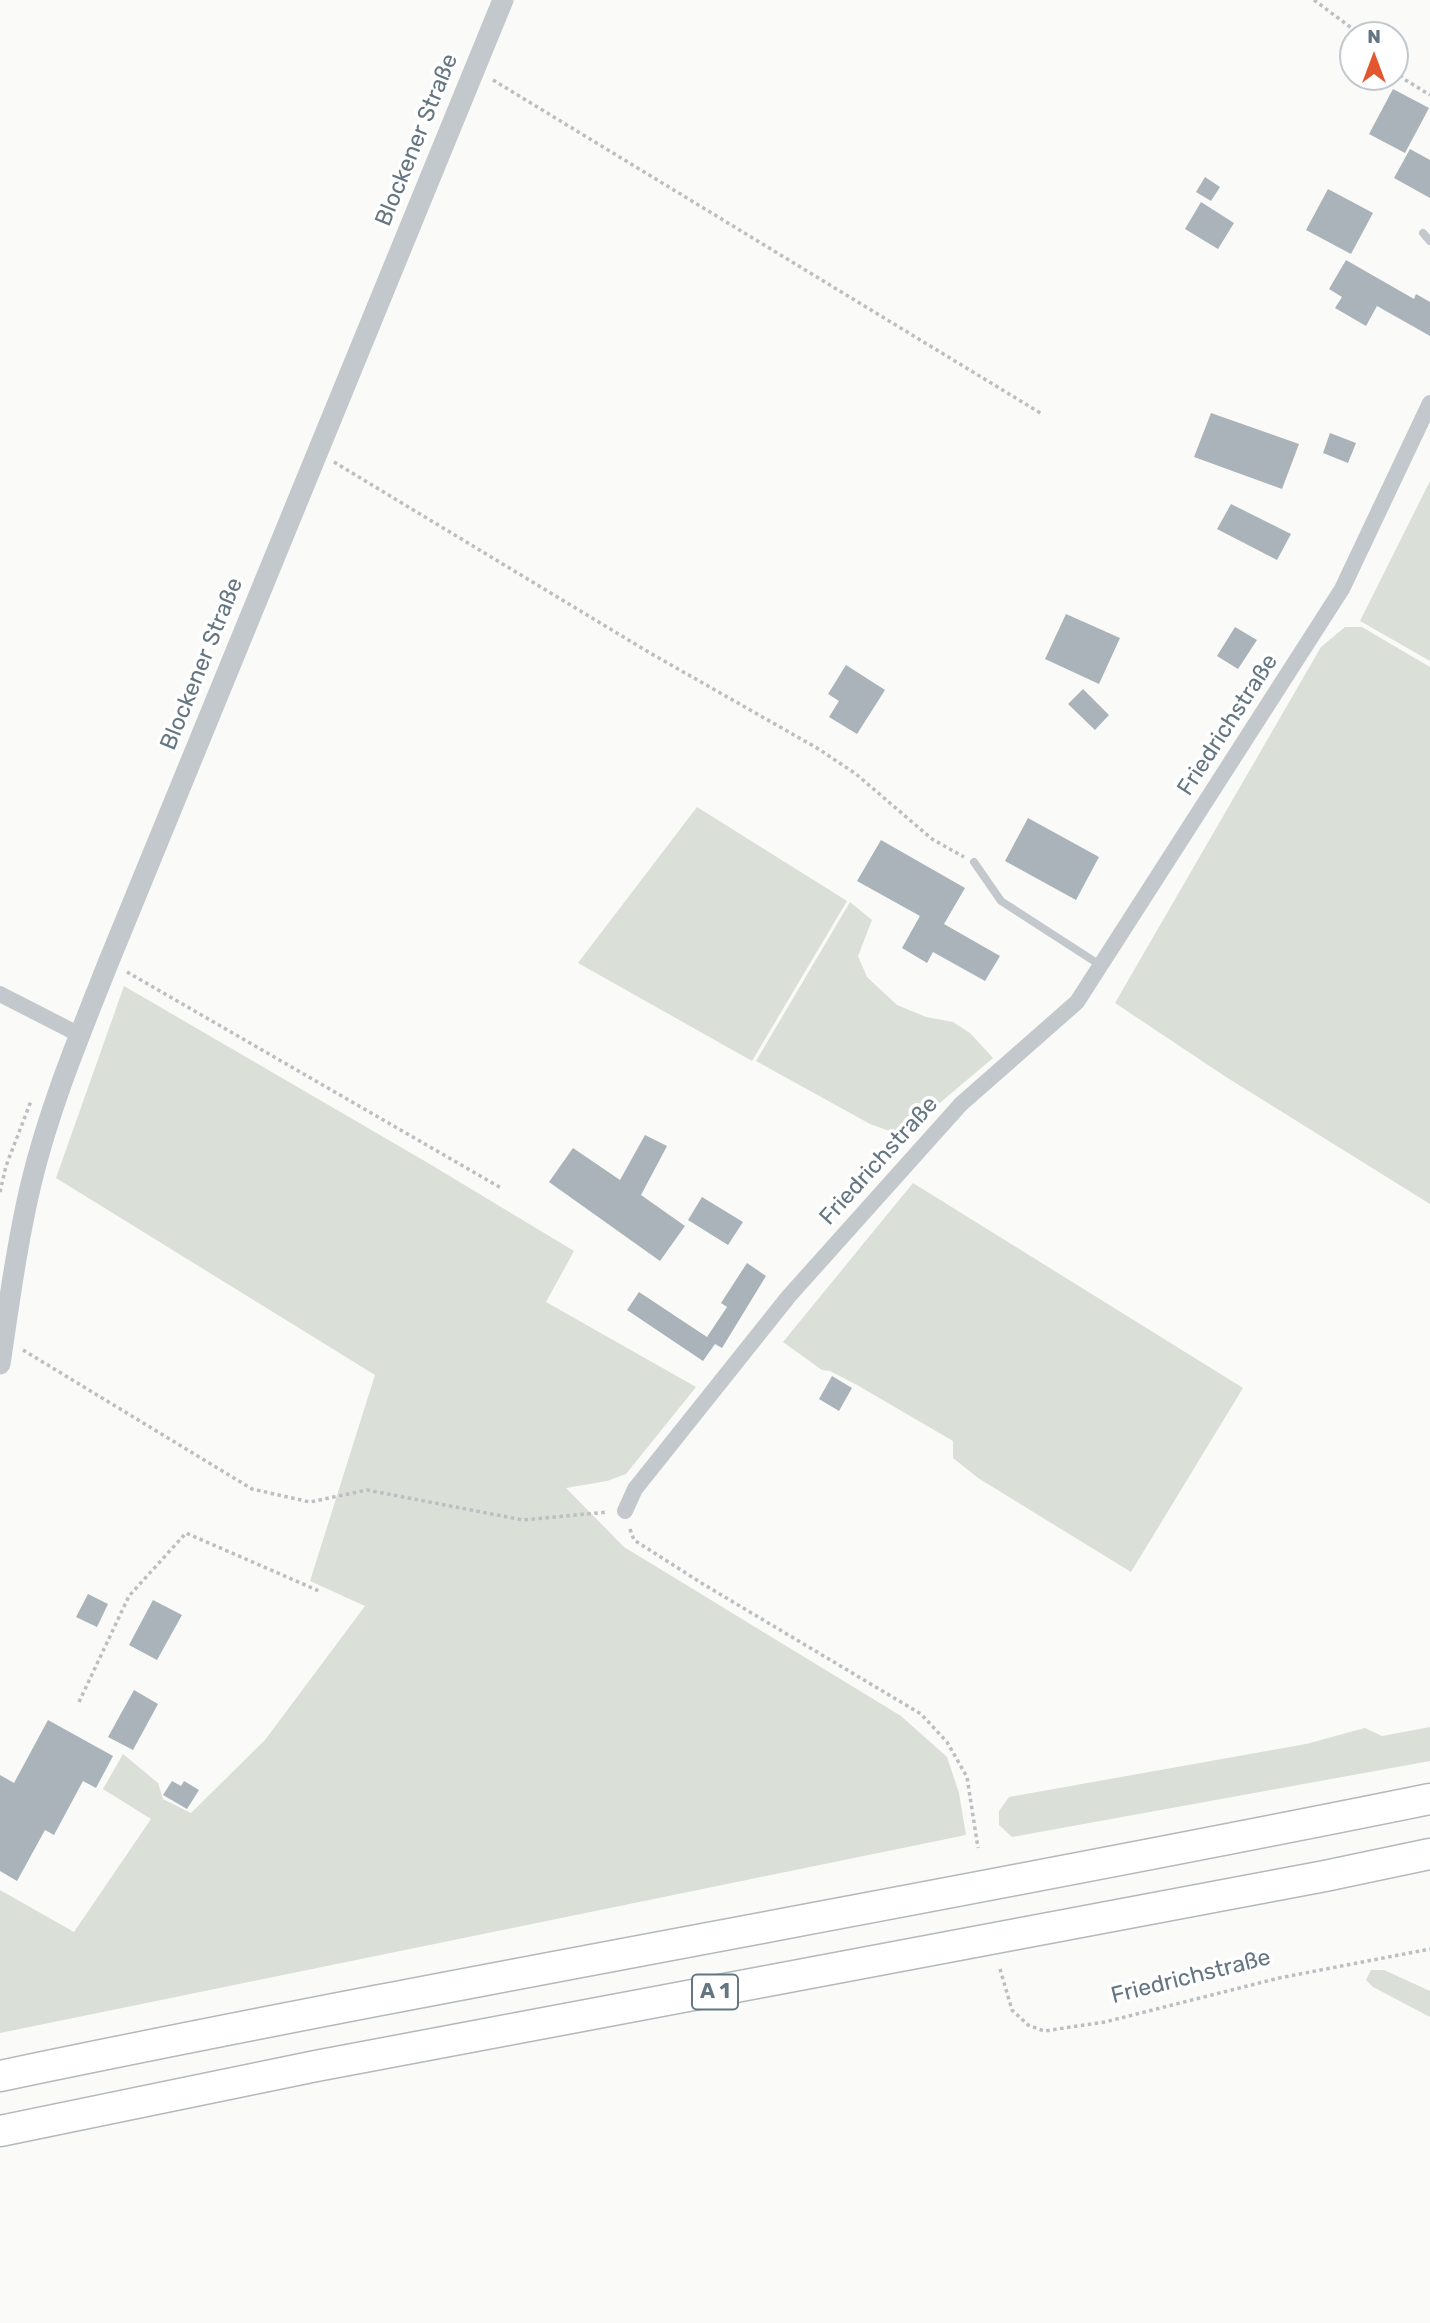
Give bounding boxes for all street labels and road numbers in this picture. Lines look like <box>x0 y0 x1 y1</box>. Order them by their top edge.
street label: Blockener Straße <box>370 50 464 230</box>
street label: Blockener Straße <box>155 574 249 754</box>
street label: Friedrichstraße <box>1172 649 1284 801</box>
street label: Friedrichstraße <box>814 1091 944 1231</box>
street label: Friedrichstraße <box>1108 1944 1274 2010</box>
road number: A 1 <box>692 1974 738 2010</box>

